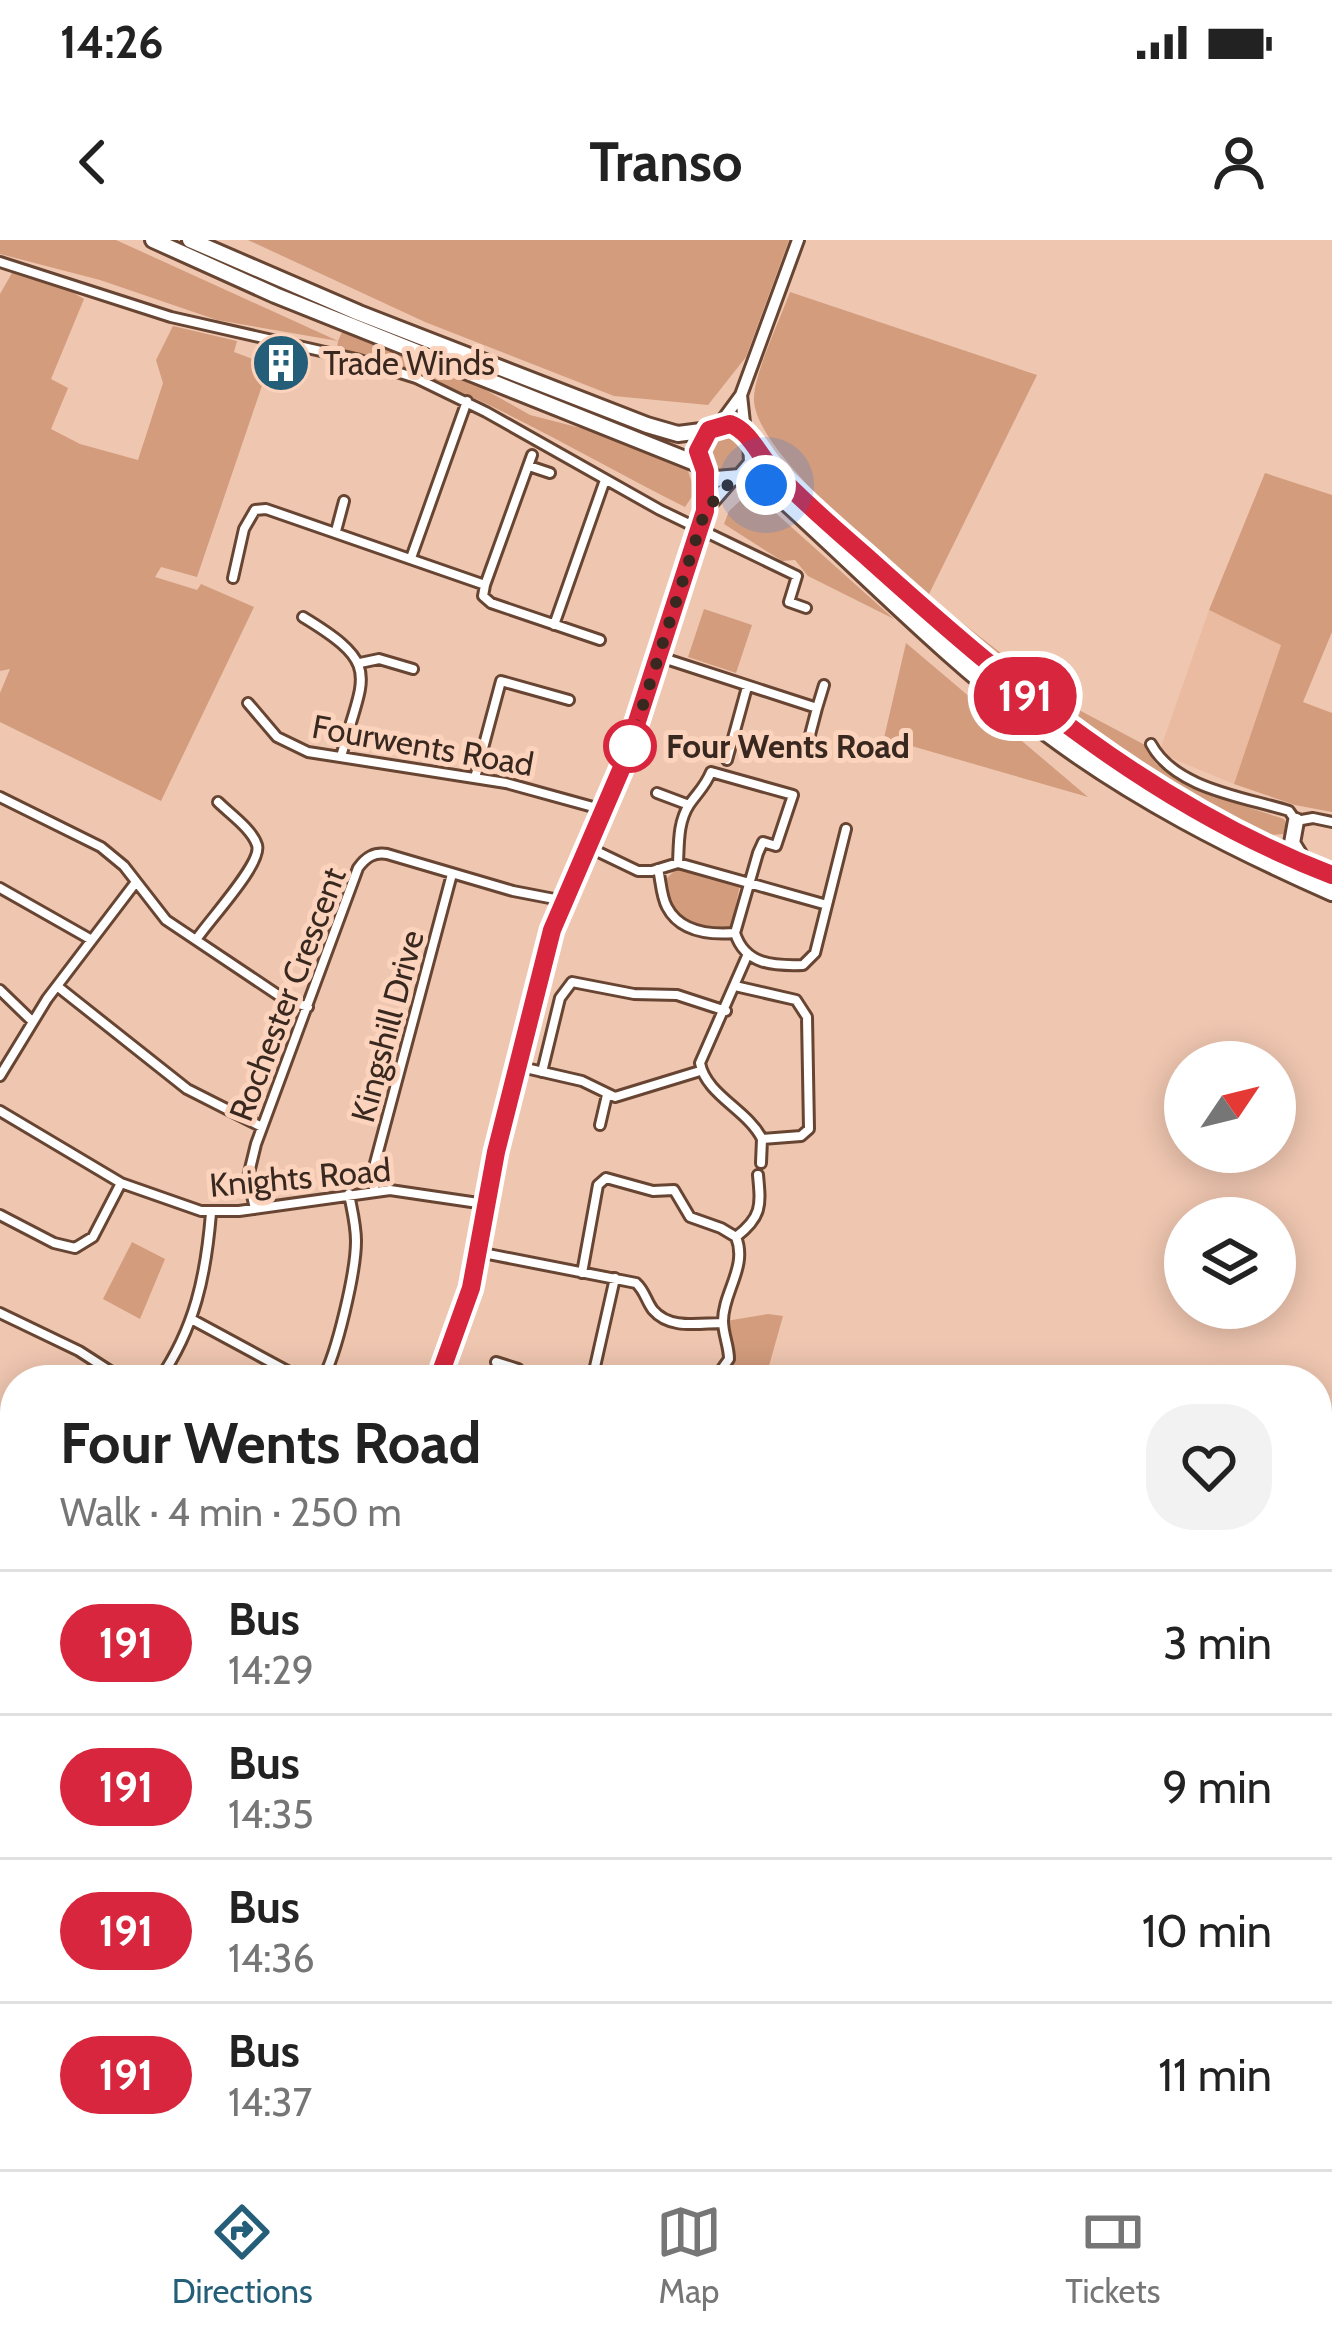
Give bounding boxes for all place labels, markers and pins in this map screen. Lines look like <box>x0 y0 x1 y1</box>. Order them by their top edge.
building icon: Trade Winds <box>250 332 312 394</box>
place label: Trade Winds <box>323 343 495 383</box>
marker: Four Wents Road <box>605 721 655 771</box>
place label: Four Wents Road <box>666 726 910 766</box>

